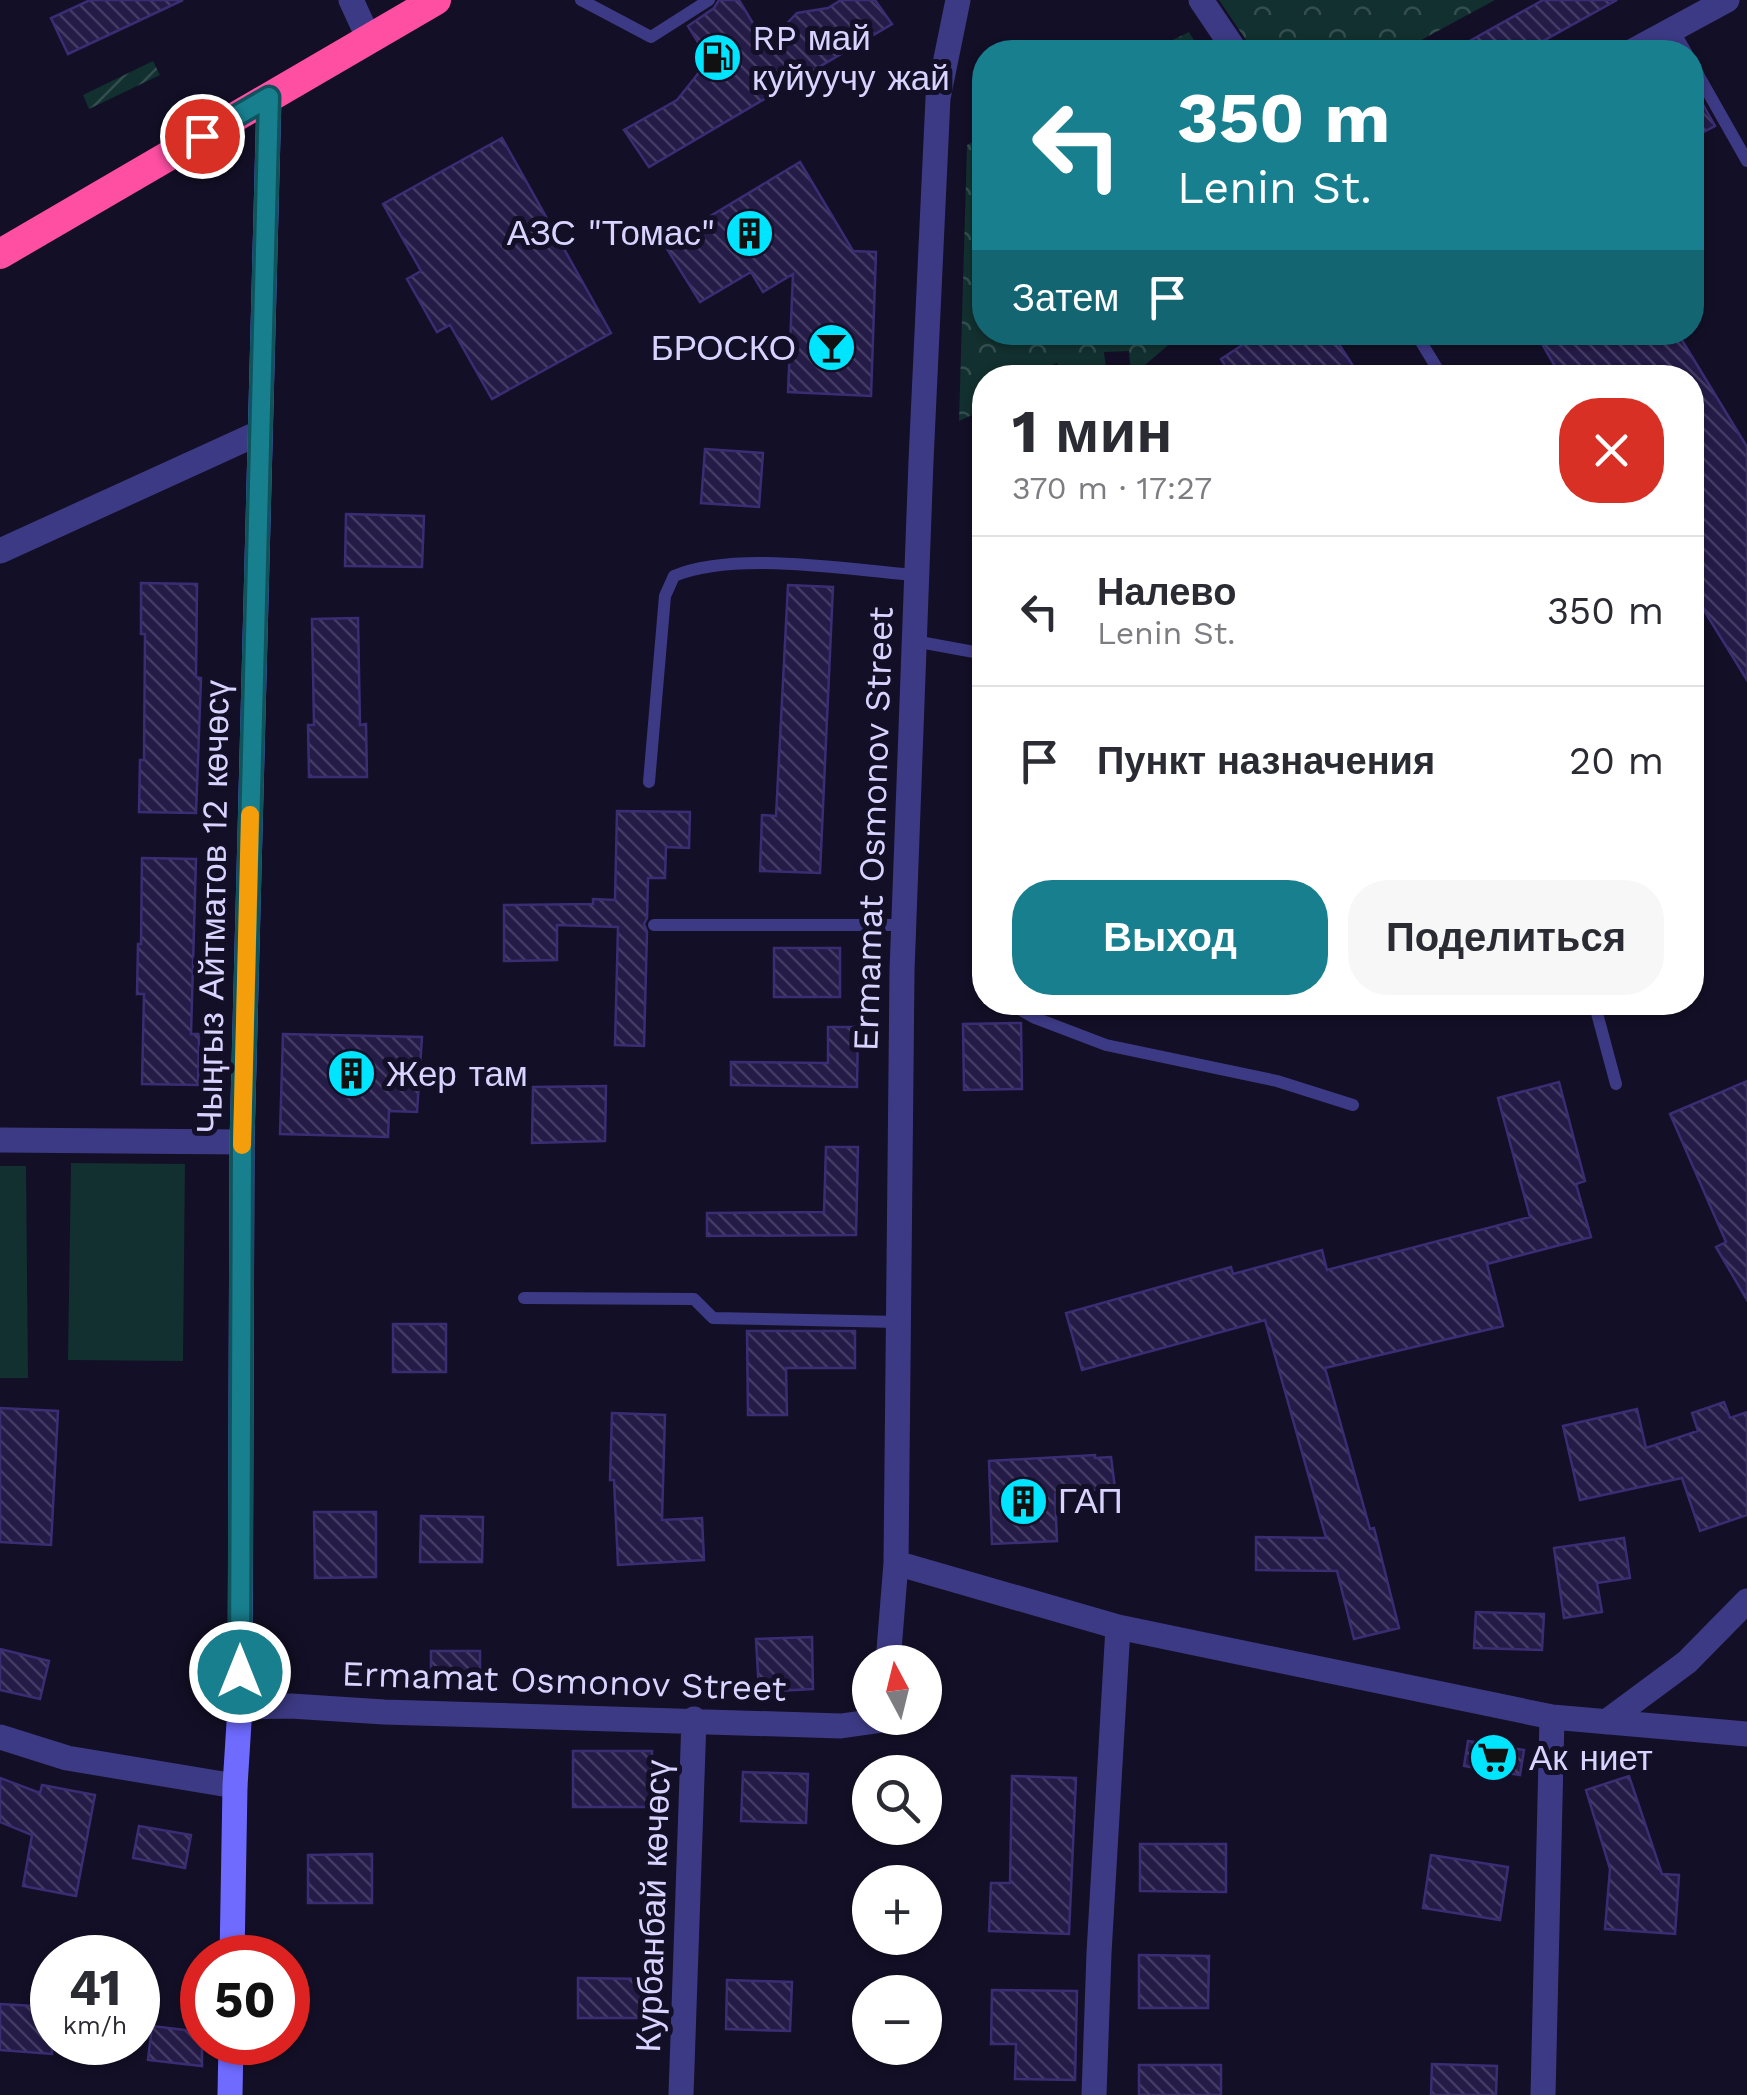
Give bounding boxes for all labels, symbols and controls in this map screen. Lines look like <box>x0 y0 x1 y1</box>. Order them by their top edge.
place label: RP май куйуучу жай <box>752 17 950 99</box>
fuel station icon: RP май куйуучу жай <box>691 32 743 84</box>
text: 350 m <box>1177 77 1390 159</box>
icon: left <box>1012 80 1142 210</box>
pin <box>160 94 245 179</box>
icon: arrive <box>175 109 230 164</box>
text: Lenin St. <box>1177 161 1372 214</box>
building icon: АЗС "Томас" <box>724 207 776 259</box>
place label: АЗС "Томас" <box>507 212 715 254</box>
icon: arrive <box>1140 270 1195 325</box>
text: Затем <box>1012 276 1120 320</box>
bar icon: БРОСКО <box>805 322 857 374</box>
place label: БРОСКО <box>651 327 796 369</box>
text: 1 мин <box>1012 396 1173 467</box>
button: close <box>1559 398 1664 503</box>
text: 370 m · 17:27 <box>1012 469 1212 507</box>
text: Налево <box>1097 570 1236 614</box>
icon: left <box>1012 584 1067 639</box>
text: 350 m <box>1547 589 1664 633</box>
street label: Ermamat Osmonov Street <box>844 606 902 1052</box>
text: Lenin St. <box>1097 614 1236 652</box>
street label: Чыңгыз Айтматов 12 көчөсү <box>188 679 238 1134</box>
icon: arrive <box>1012 734 1067 789</box>
text: Пункт назначения <box>1097 739 1435 783</box>
text: 20 m <box>1569 739 1664 783</box>
button: Выход <box>1012 880 1328 995</box>
button: Поделиться <box>1348 880 1664 995</box>
building icon: Жер там <box>325 1048 377 1100</box>
place label: Жер там <box>386 1053 528 1095</box>
building icon: ГАП <box>997 1475 1049 1527</box>
place label: ГАП <box>1058 1480 1123 1522</box>
position arrow <box>188 1620 292 1724</box>
north arrow <box>852 1645 942 1735</box>
map controls <box>852 1645 942 2065</box>
street label: Ermamat Osmonov Street <box>341 1652 787 1710</box>
supermarket icon: Ак ниет <box>1468 1732 1520 1784</box>
place label: Ак ниет <box>1529 1737 1653 1779</box>
button: search <box>852 1755 942 1845</box>
street label: Курбанбай көчөсү <box>627 1759 679 2053</box>
button: + <box>852 1865 942 1955</box>
speed limit sign: 50 <box>180 1935 310 2065</box>
text: 41 <box>69 1958 121 2017</box>
button: − <box>852 1975 942 2065</box>
text: km/h <box>63 2011 127 2040</box>

